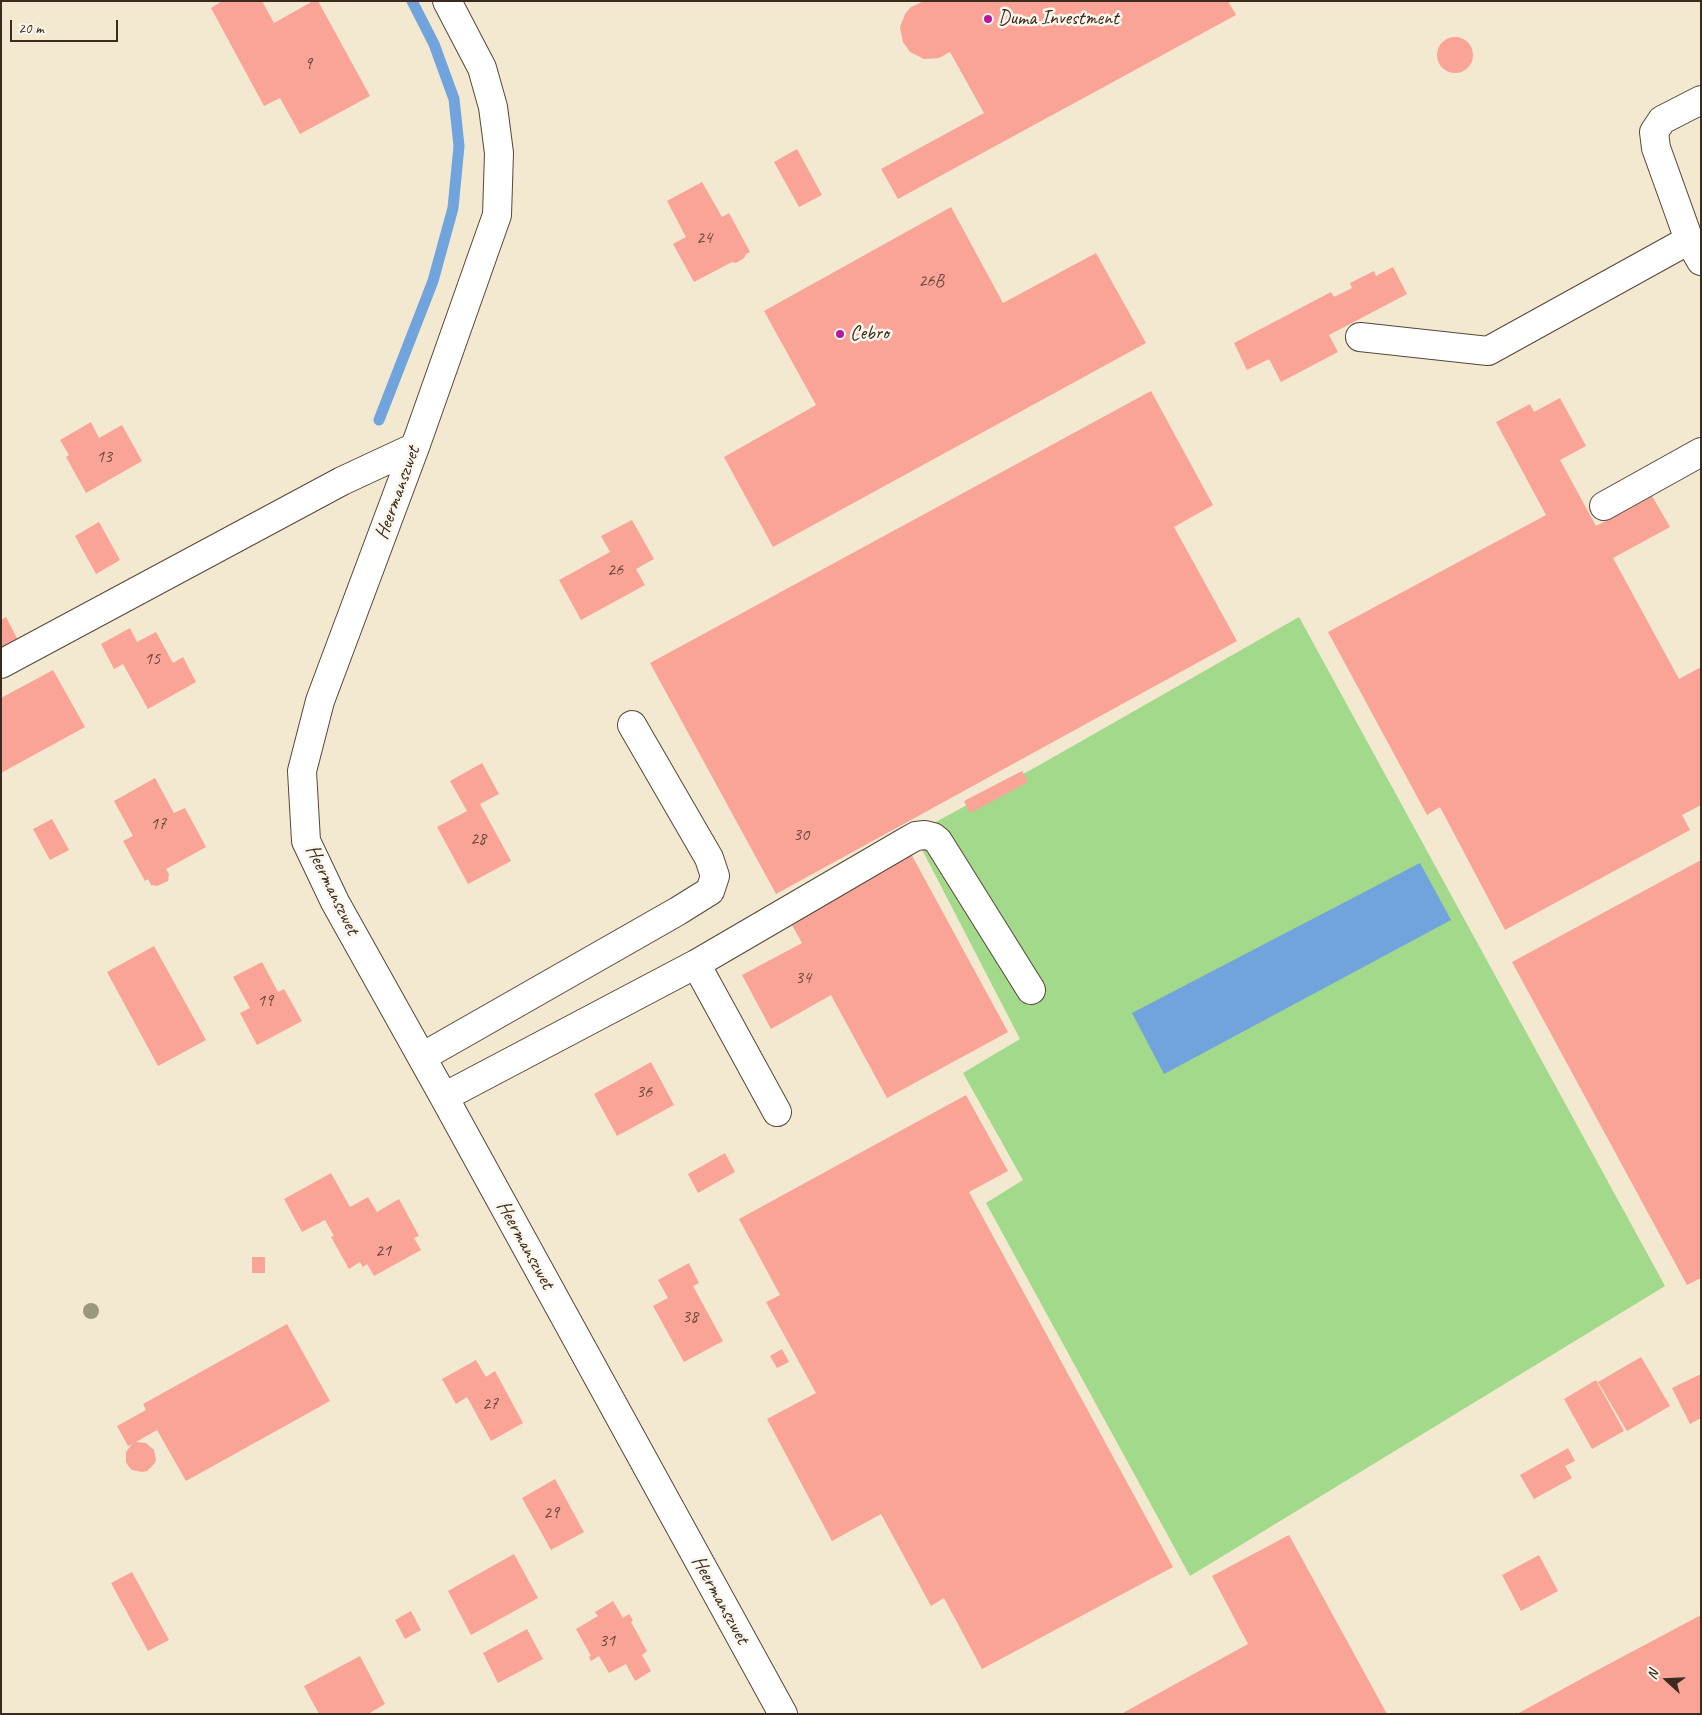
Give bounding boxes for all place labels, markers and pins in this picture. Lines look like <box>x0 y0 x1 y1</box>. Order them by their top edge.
place label: Duma Investment <box>998 7 1119 31</box>
marker: Duma Investment <box>982 13 994 25</box>
place label: Cebro <box>850 322 889 346</box>
marker: Cebro <box>834 328 846 340</box>

